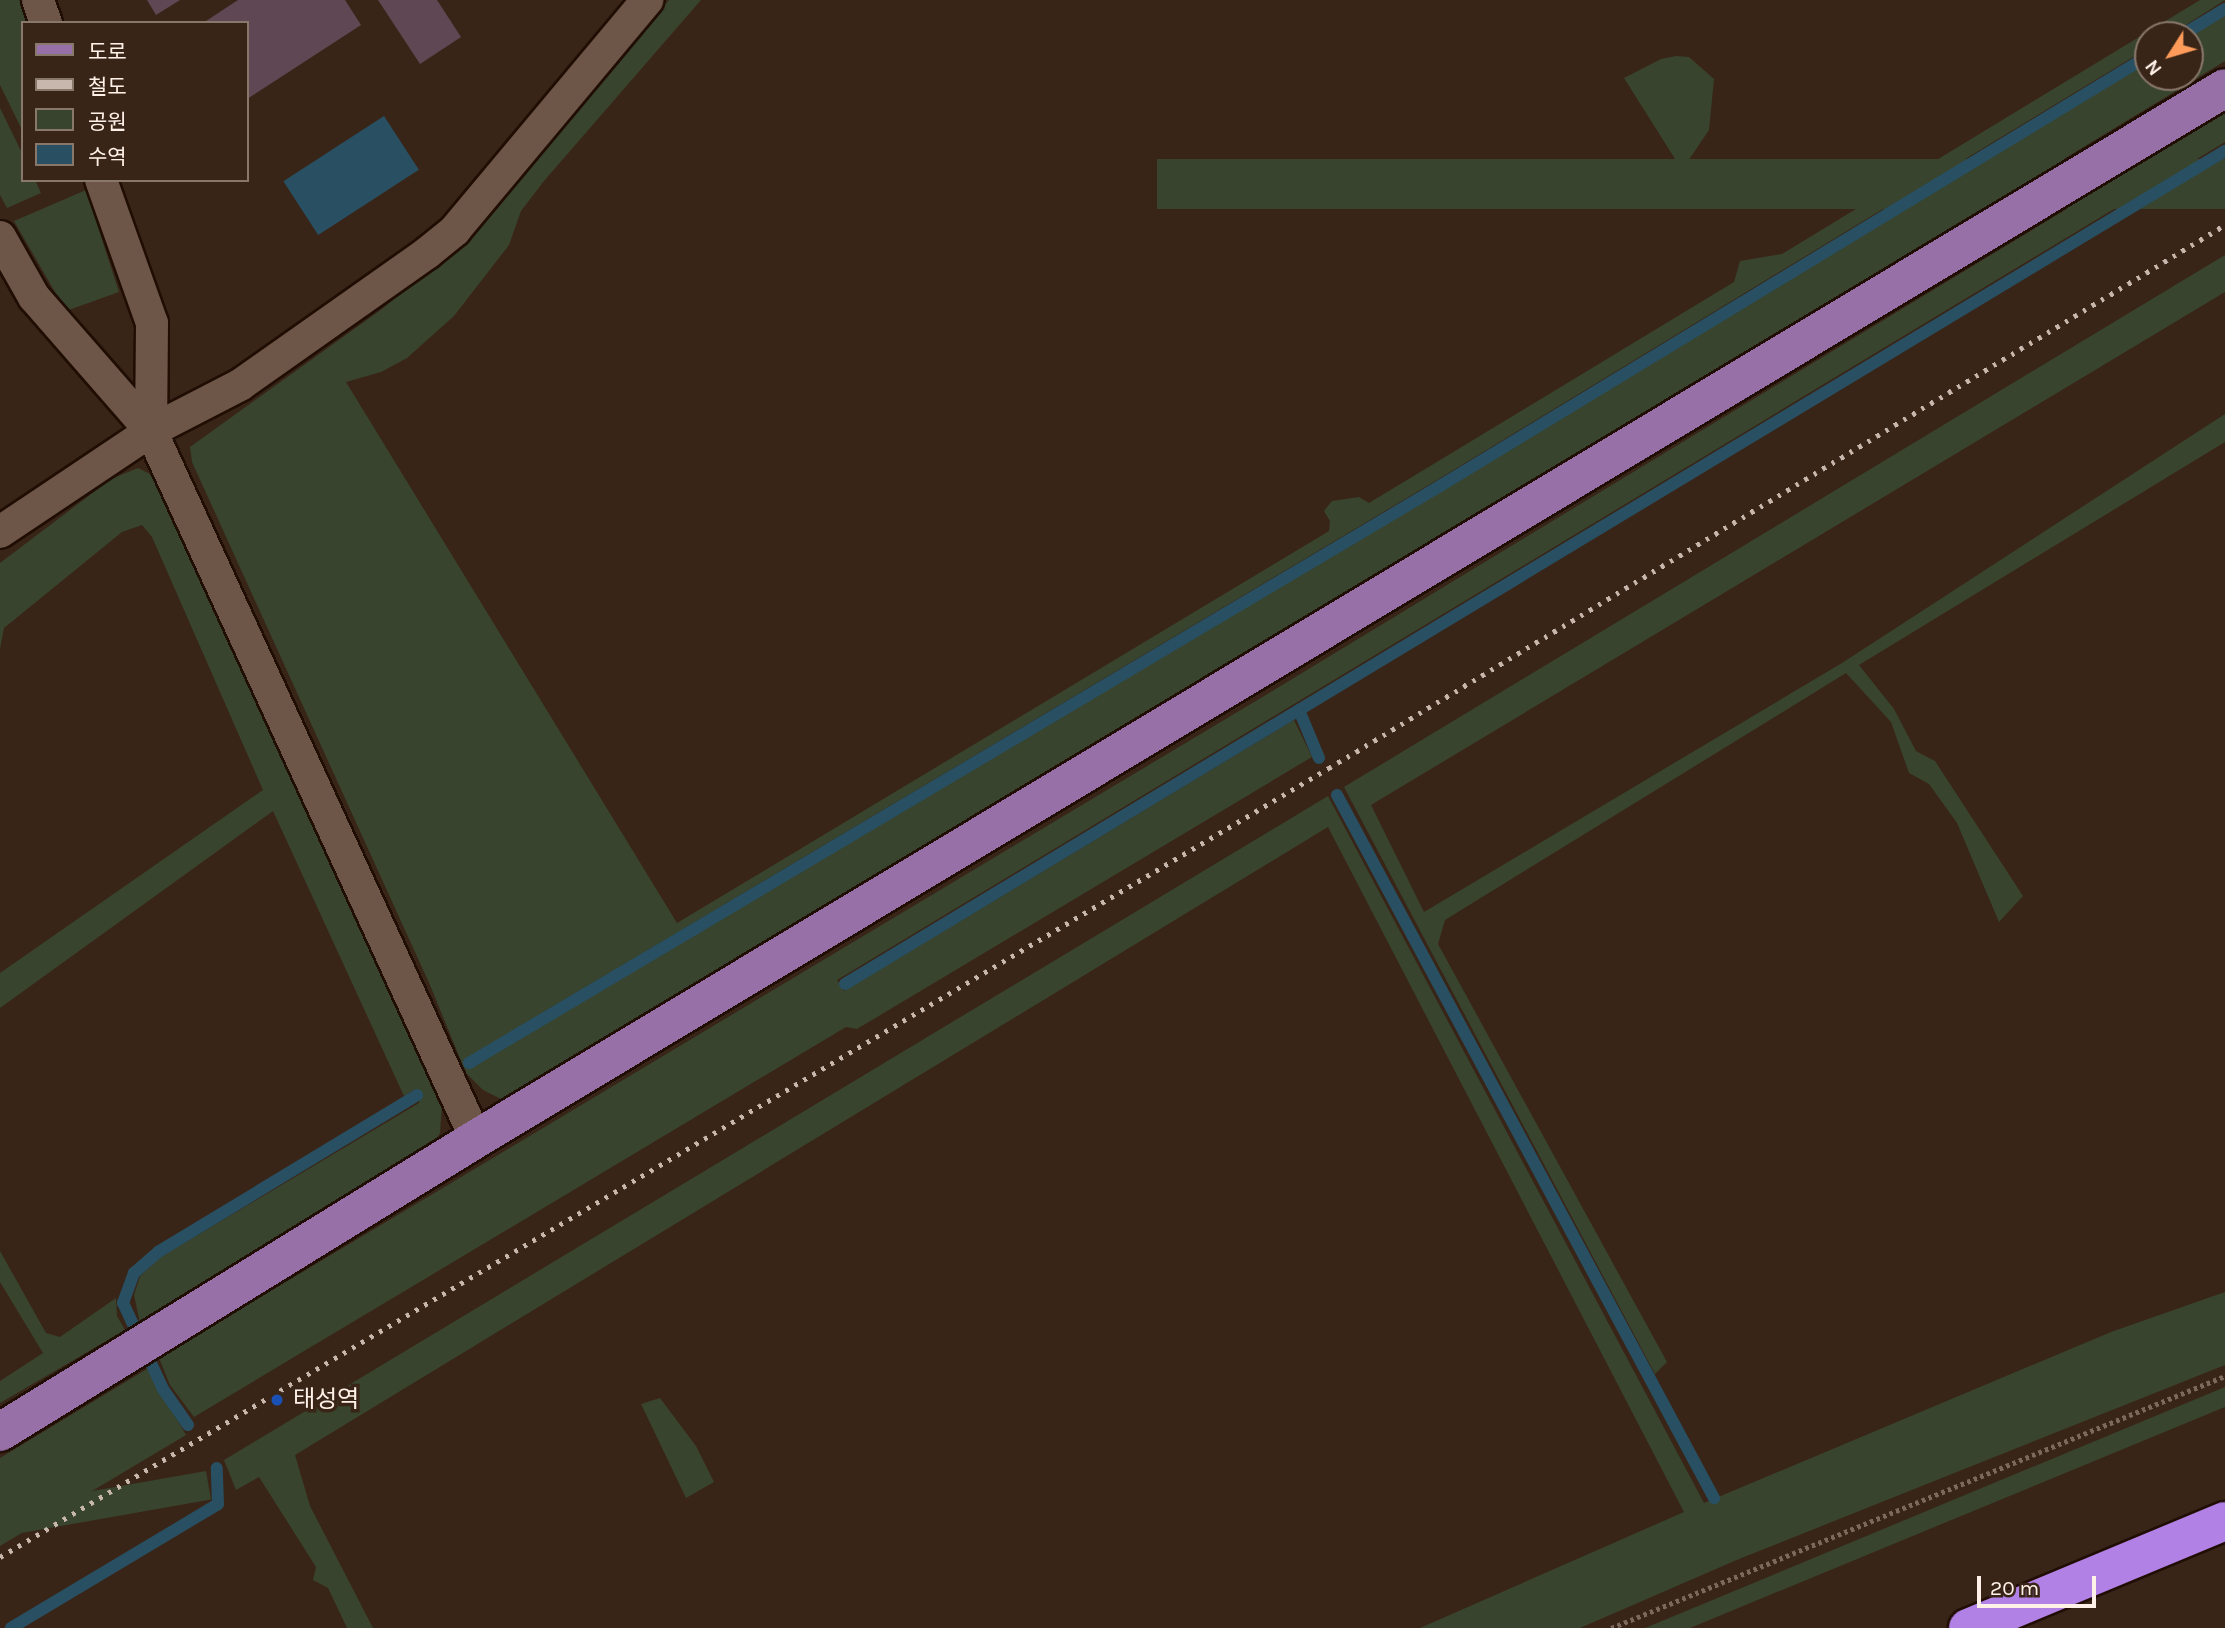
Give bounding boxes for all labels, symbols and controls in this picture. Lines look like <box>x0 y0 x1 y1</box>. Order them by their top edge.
legend <box>21 21 248 182</box>
north arrow <box>2134 21 2204 91</box>
text: 도로 <box>88 40 127 64</box>
text: N <box>2141 55 2167 79</box>
text: 철도 <box>88 75 127 99</box>
text: 공원 <box>88 110 127 134</box>
text: 수역 <box>88 145 127 169</box>
place label: 태성역 <box>293 1386 359 1414</box>
marker: 태성역 <box>267 1390 287 1410</box>
scale bar <box>1980 1562 2099 1606</box>
text: 20 m <box>1990 1576 2039 1600</box>

